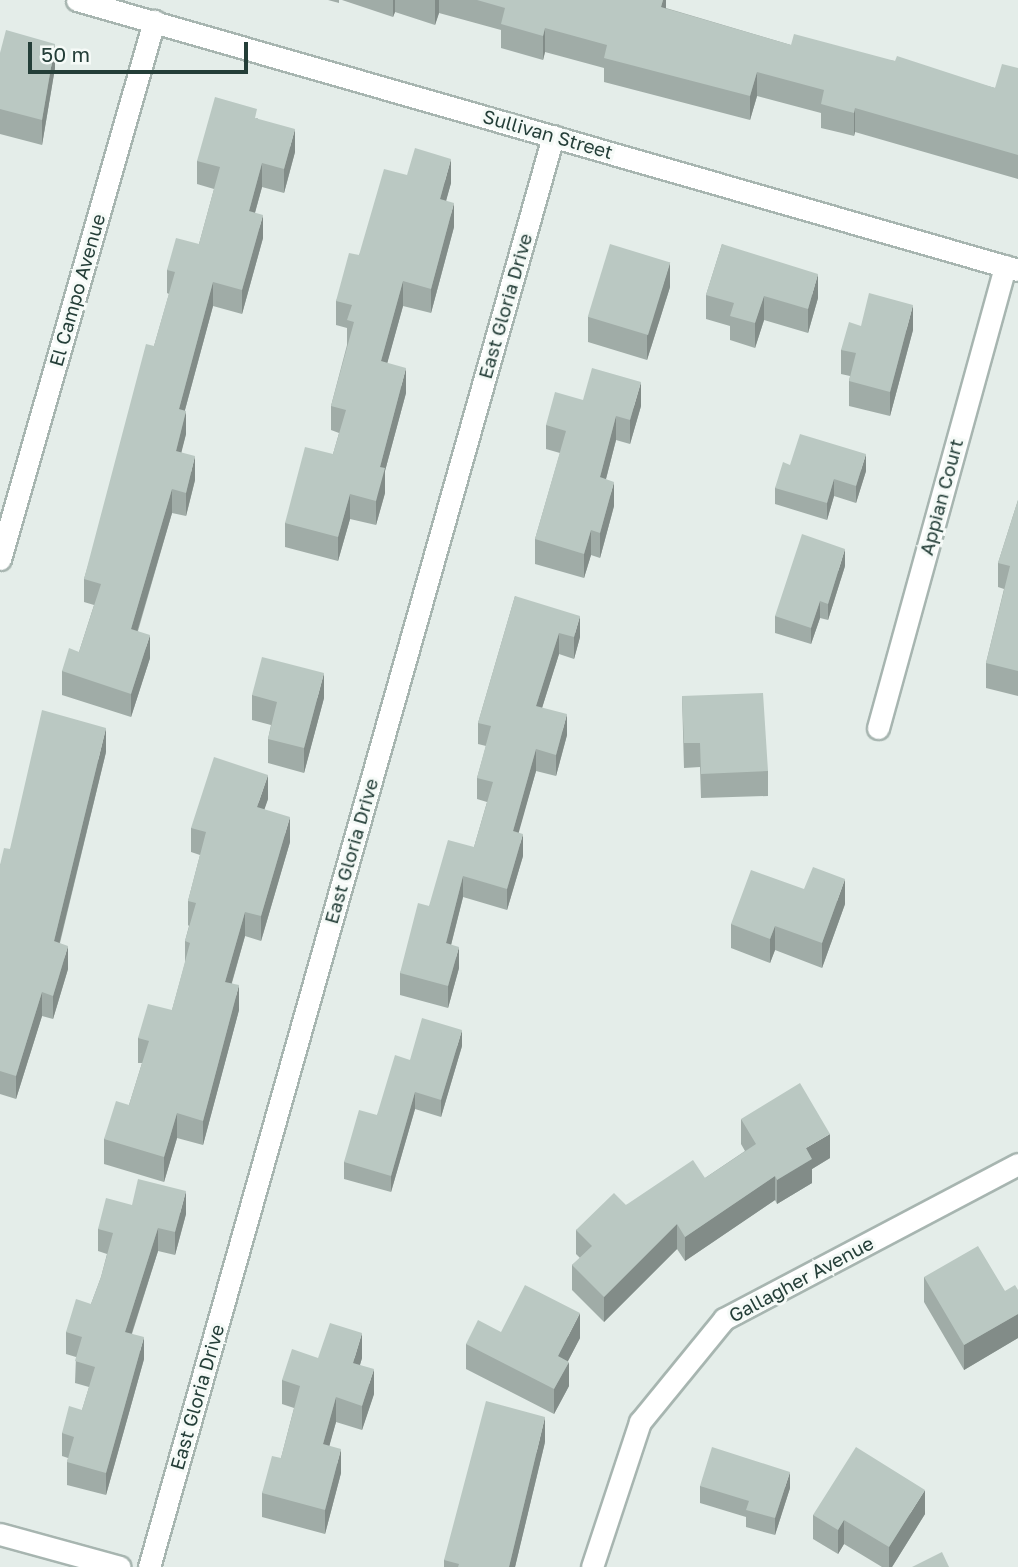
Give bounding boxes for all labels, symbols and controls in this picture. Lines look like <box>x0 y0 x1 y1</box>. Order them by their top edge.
scale bar <box>32 28 252 72</box>
text: 50 m <box>41 41 90 67</box>
street label: Sullivan Street <box>480 105 616 163</box>
street label: El Campo Avenue <box>44 211 110 369</box>
street label: East Gloria Drive <box>473 231 537 381</box>
street label: Appian Court <box>915 436 967 558</box>
street label: East Gloria Drive <box>319 776 383 926</box>
street label: Gallagher Avenue <box>725 1231 877 1327</box>
street label: East Gloria Drive <box>165 1322 229 1472</box>

